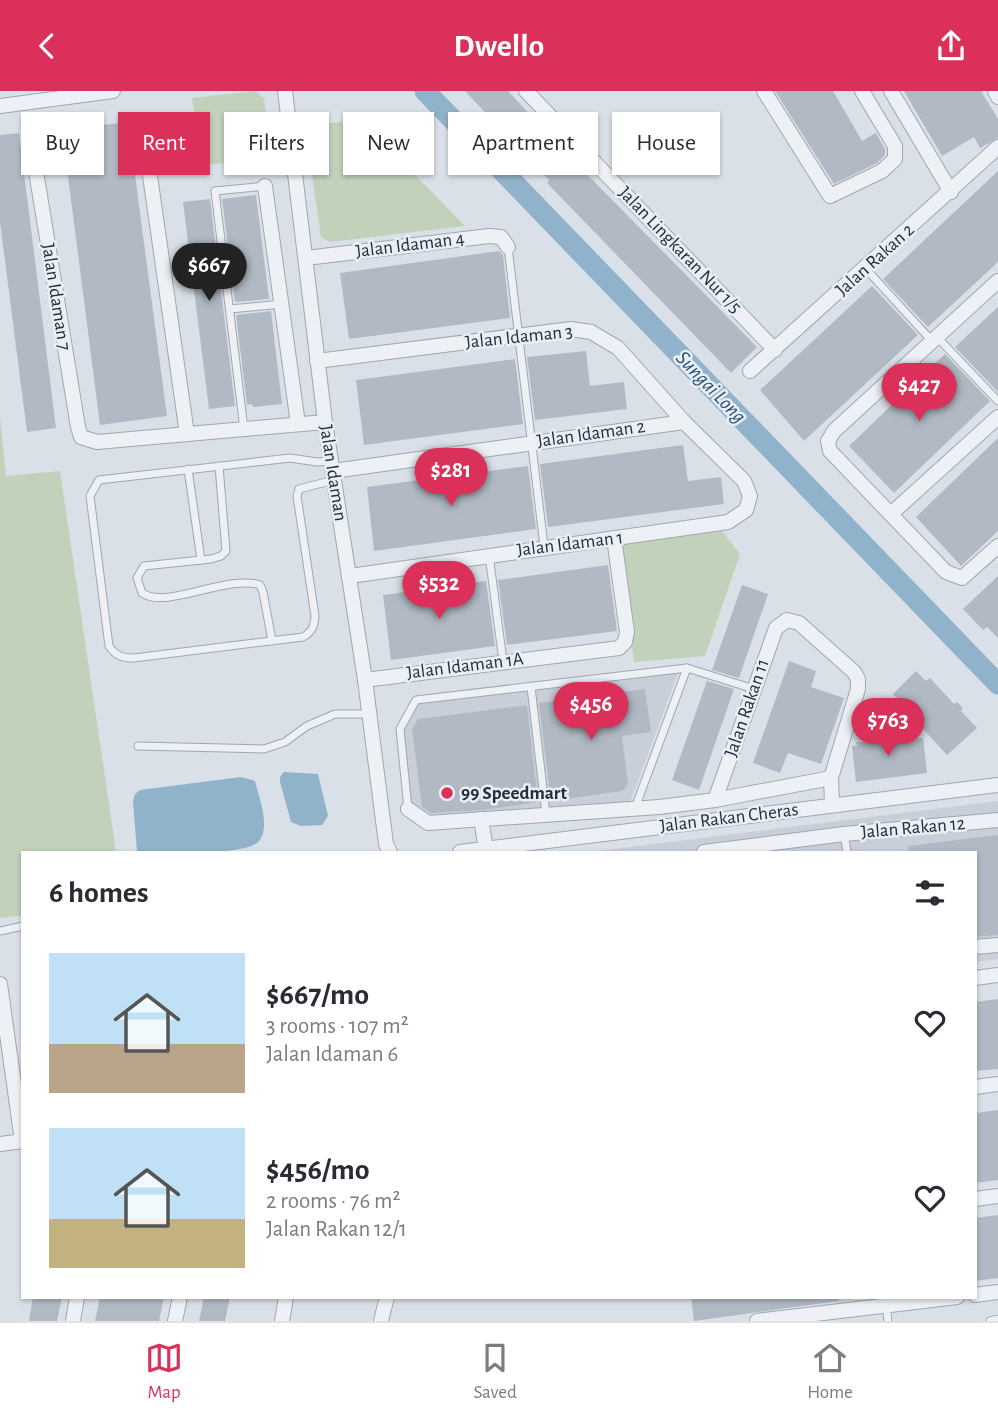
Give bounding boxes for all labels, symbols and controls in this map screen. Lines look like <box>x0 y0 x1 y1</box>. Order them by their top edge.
icon: back <box>28 27 66 65</box>
icon: share <box>932 27 970 65</box>
text: Dwello <box>454 30 544 62</box>
chip: Buy <box>21 112 104 175</box>
chip: Rent <box>118 112 210 175</box>
chip: Filters <box>224 112 329 175</box>
chip: New <box>343 112 434 175</box>
chip: Apartment <box>448 112 598 175</box>
chip: House <box>612 112 720 175</box>
street label: Jalan Lingkaran Nur 1/5 <box>615 183 745 317</box>
street label: Jalan Rakan 2 <box>832 220 918 300</box>
street label: Jalan Idaman 4 <box>354 229 466 261</box>
street label: Jalan Idaman 7 <box>38 242 74 352</box>
pin: $667 <box>168 243 250 303</box>
text: $667 <box>188 254 230 277</box>
street label: Jalan Idaman 3 <box>464 322 574 352</box>
water label: Sungai Long <box>672 347 750 427</box>
pin: $427 <box>878 363 960 423</box>
text: $427 <box>898 374 940 397</box>
street label: Jalan Idaman 2 <box>536 417 647 451</box>
street label: Jalan Idaman <box>316 423 350 523</box>
pin: $281 <box>410 449 492 508</box>
text: $281 <box>431 459 471 482</box>
street label: Jalan Idaman 1 <box>516 528 624 560</box>
pin: $532 <box>398 561 480 621</box>
text: $532 <box>418 572 460 595</box>
street label: Jalan Idaman 1A <box>405 649 525 683</box>
street label: Jalan Rakan 11 <box>721 657 773 759</box>
pin: $456 <box>550 683 632 742</box>
text: $456 <box>570 693 612 716</box>
pin: $763 <box>847 699 929 758</box>
text: $763 <box>867 709 909 732</box>
place label: 99 Speedmart <box>461 784 568 803</box>
marker: 99 Speedmart <box>439 785 455 801</box>
street label: Jalan Rakan Cheras <box>659 800 799 836</box>
street label: Jalan Rakan 12 <box>860 814 966 842</box>
icon: filters <box>911 874 949 912</box>
text: 6 homes <box>49 878 149 908</box>
text: $667/mo <box>266 980 369 1010</box>
icon: home <box>105 981 189 1065</box>
icon: heart <box>911 1004 949 1042</box>
text: 3 rooms · 107 m² <box>266 1015 409 1038</box>
text: Jalan Idaman 6 <box>266 1043 398 1066</box>
text: $456/mo <box>266 1155 370 1185</box>
icon: home <box>105 1156 189 1240</box>
icon: heart <box>911 1179 949 1217</box>
text: 2 rooms · 76 m² <box>266 1190 400 1213</box>
text: Jalan Rakan 12/1 <box>266 1218 407 1241</box>
tab: Map <box>145 1339 183 1404</box>
tab: Saved <box>473 1339 517 1404</box>
tab: Home <box>807 1339 853 1404</box>

